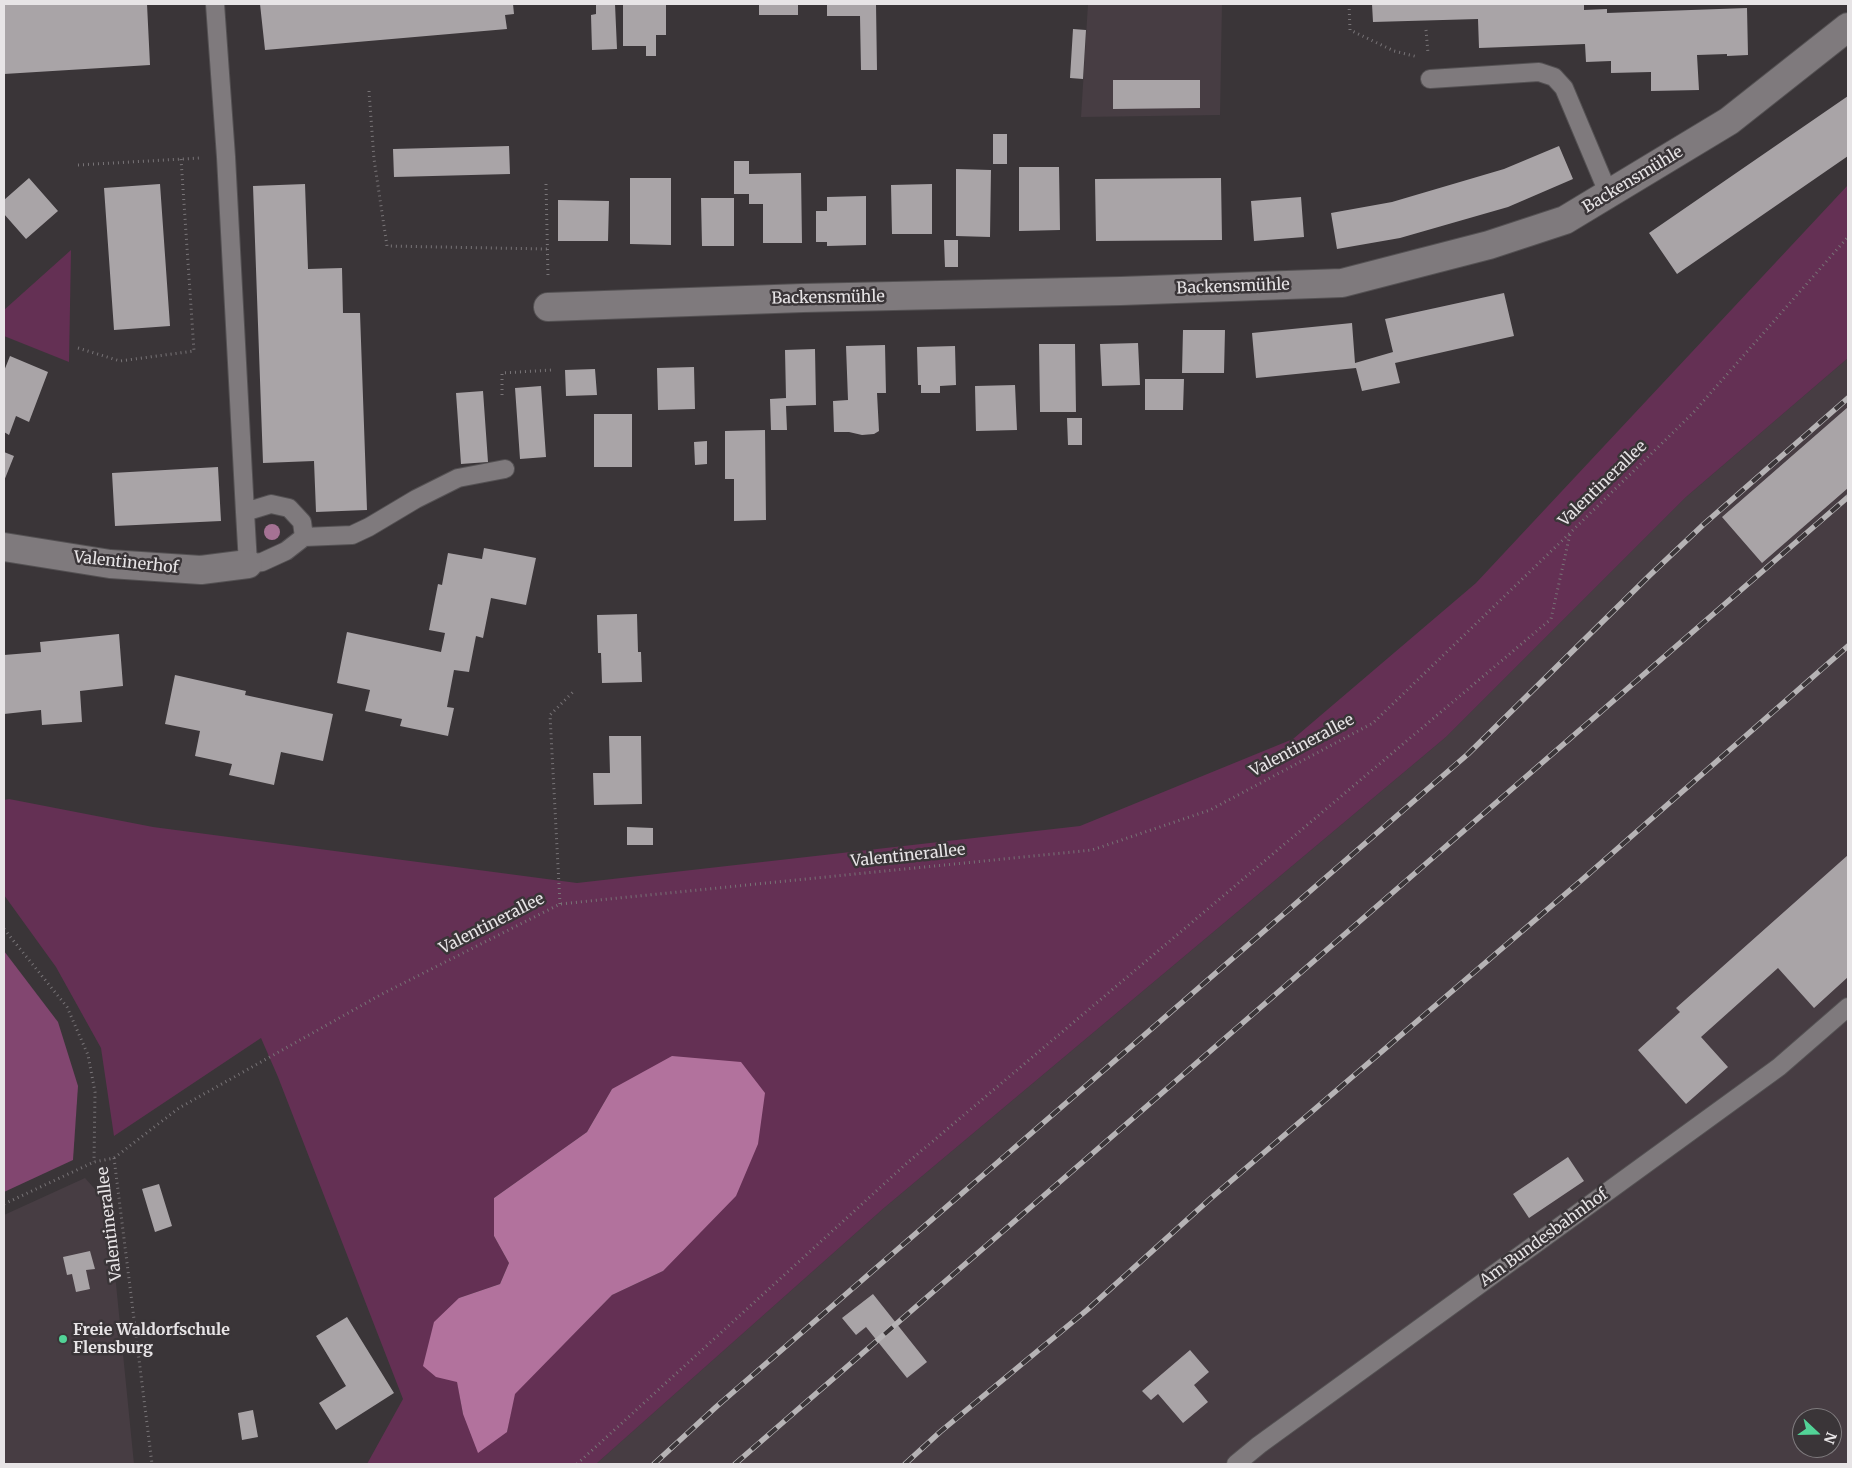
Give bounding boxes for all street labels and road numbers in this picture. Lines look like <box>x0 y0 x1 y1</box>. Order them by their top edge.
street label: Backensmühle <box>1579 143 1687 217</box>
street label: Backensmühle <box>1176 275 1290 299</box>
street label: Backensmühle <box>771 287 885 309</box>
street label: Valentinerallee <box>1555 437 1651 531</box>
street label: Valentinerhof <box>73 548 179 578</box>
street label: Valentinerallee <box>1247 710 1357 782</box>
street label: Valentinerallee <box>850 840 966 872</box>
street label: Valentinerallee <box>436 889 548 959</box>
street label: Valentinerallee <box>93 1166 127 1282</box>
street label: Am Bundesbahnhof <box>1476 1185 1612 1291</box>

